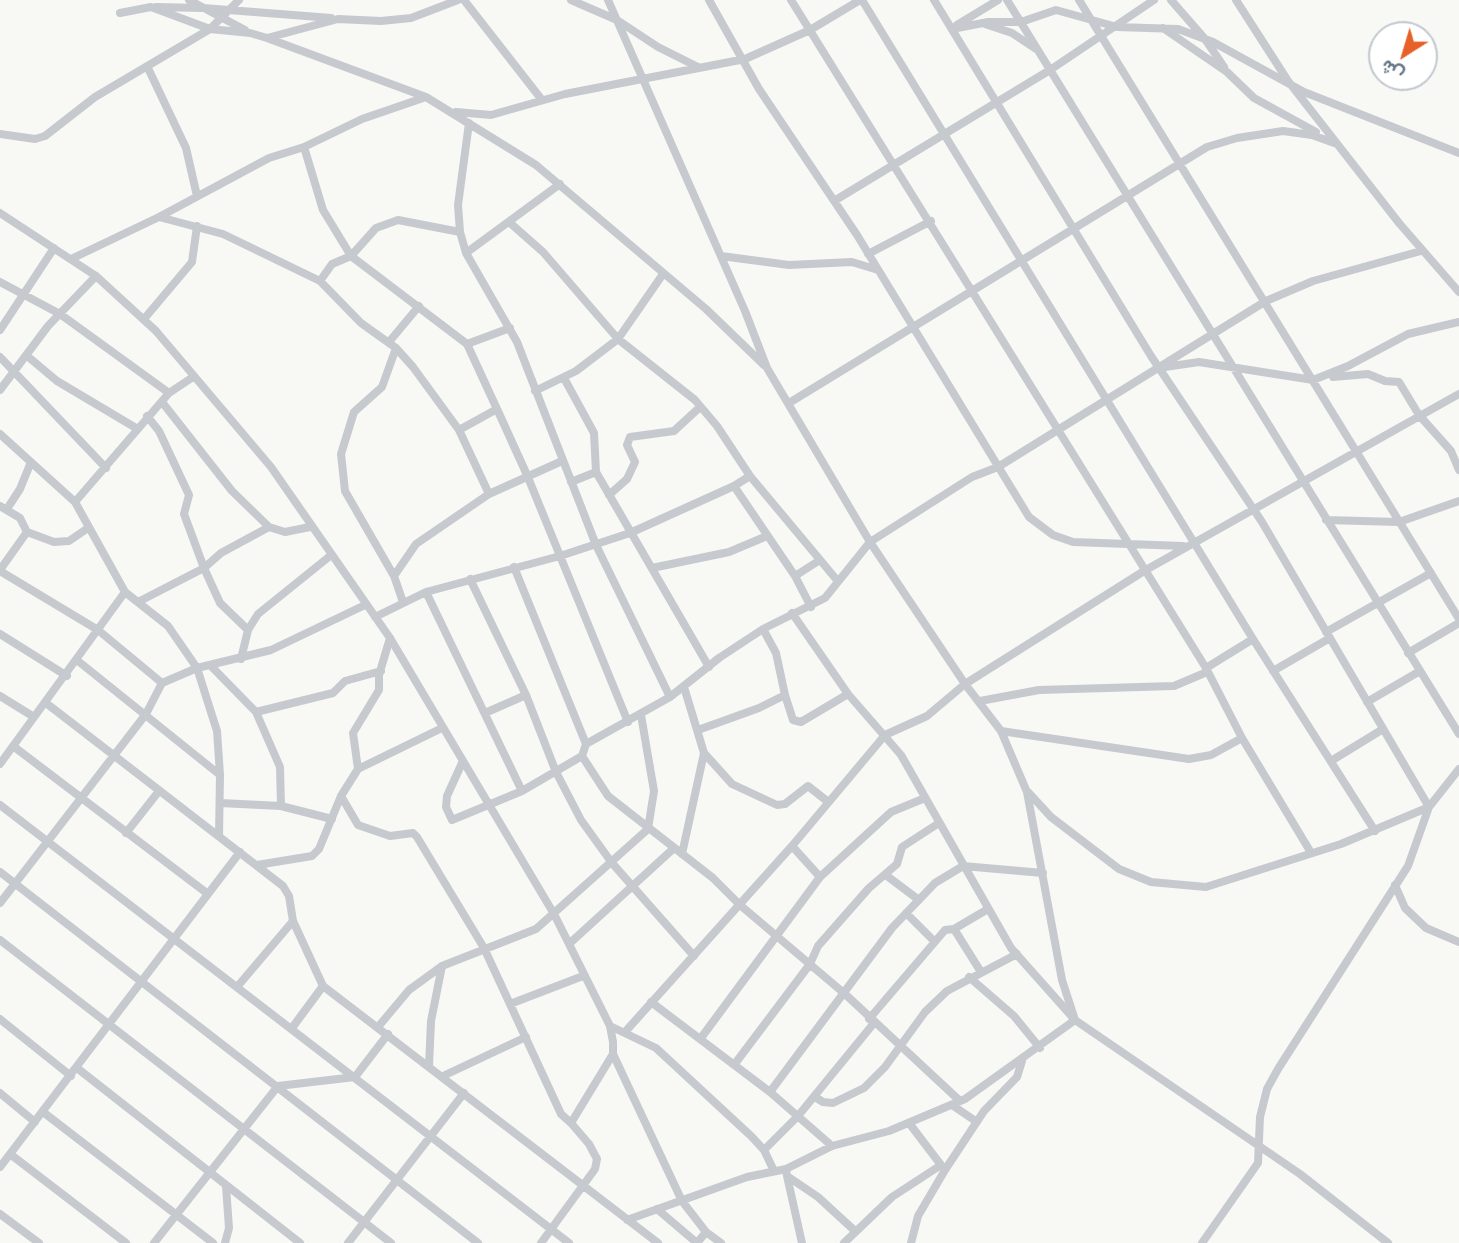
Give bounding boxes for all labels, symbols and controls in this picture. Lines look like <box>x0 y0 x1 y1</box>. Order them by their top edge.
north arrow <box>1368 21 1438 91</box>
text: ش <box>1375 56 1407 88</box>

